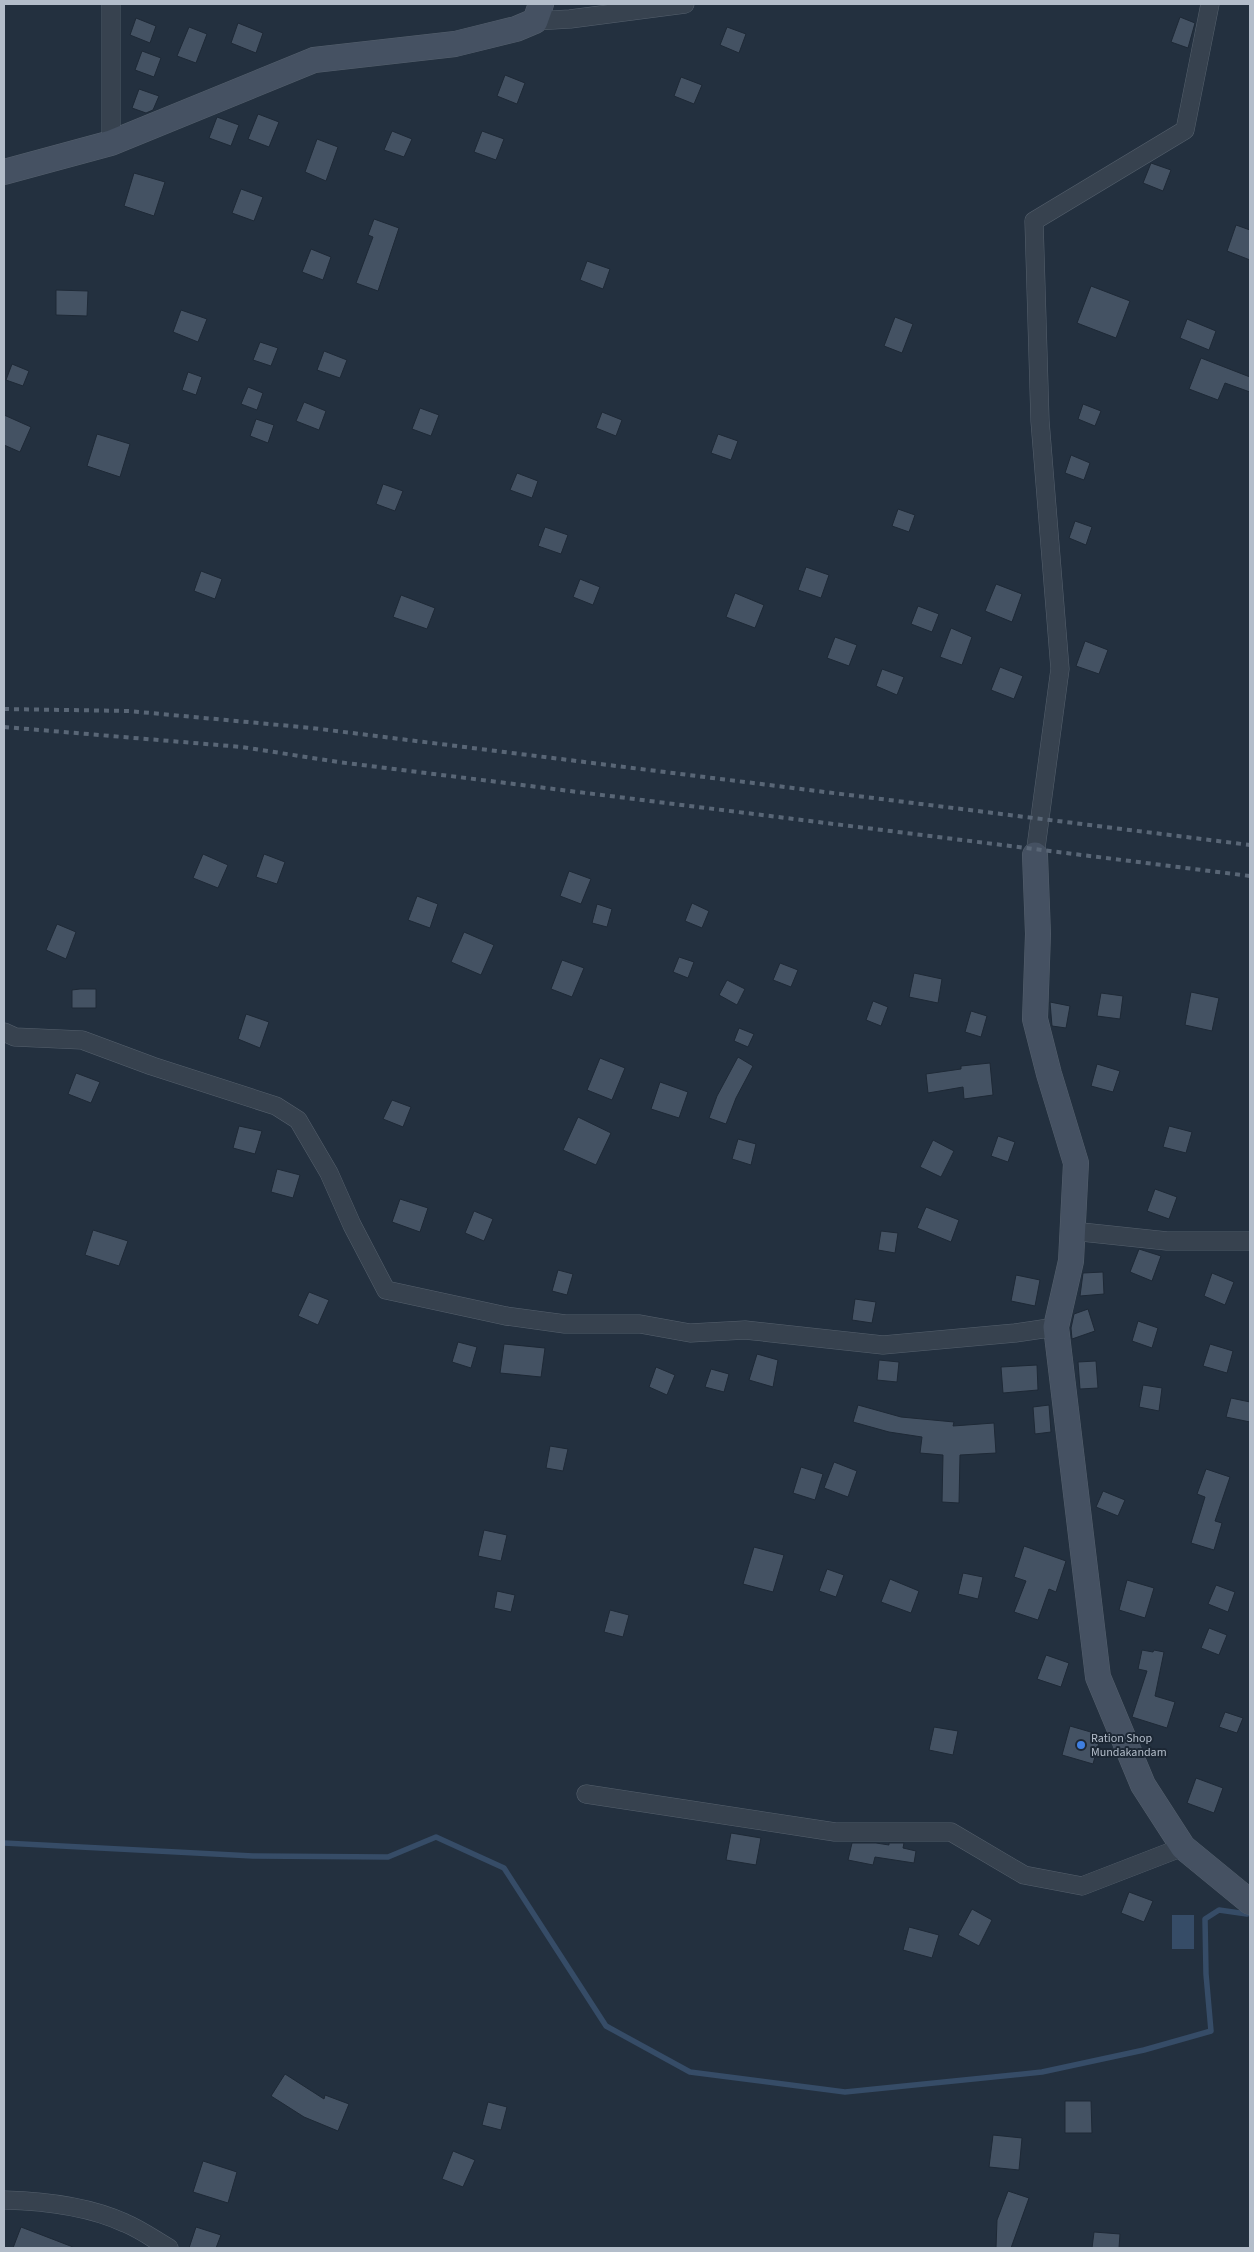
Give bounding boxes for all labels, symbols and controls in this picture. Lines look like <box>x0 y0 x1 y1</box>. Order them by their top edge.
place label: Ration Shop Mundakandam <box>1091 1730 1167 1761</box>
marker: Ration Shop Mundakandam <box>1075 1739 1087 1751</box>

